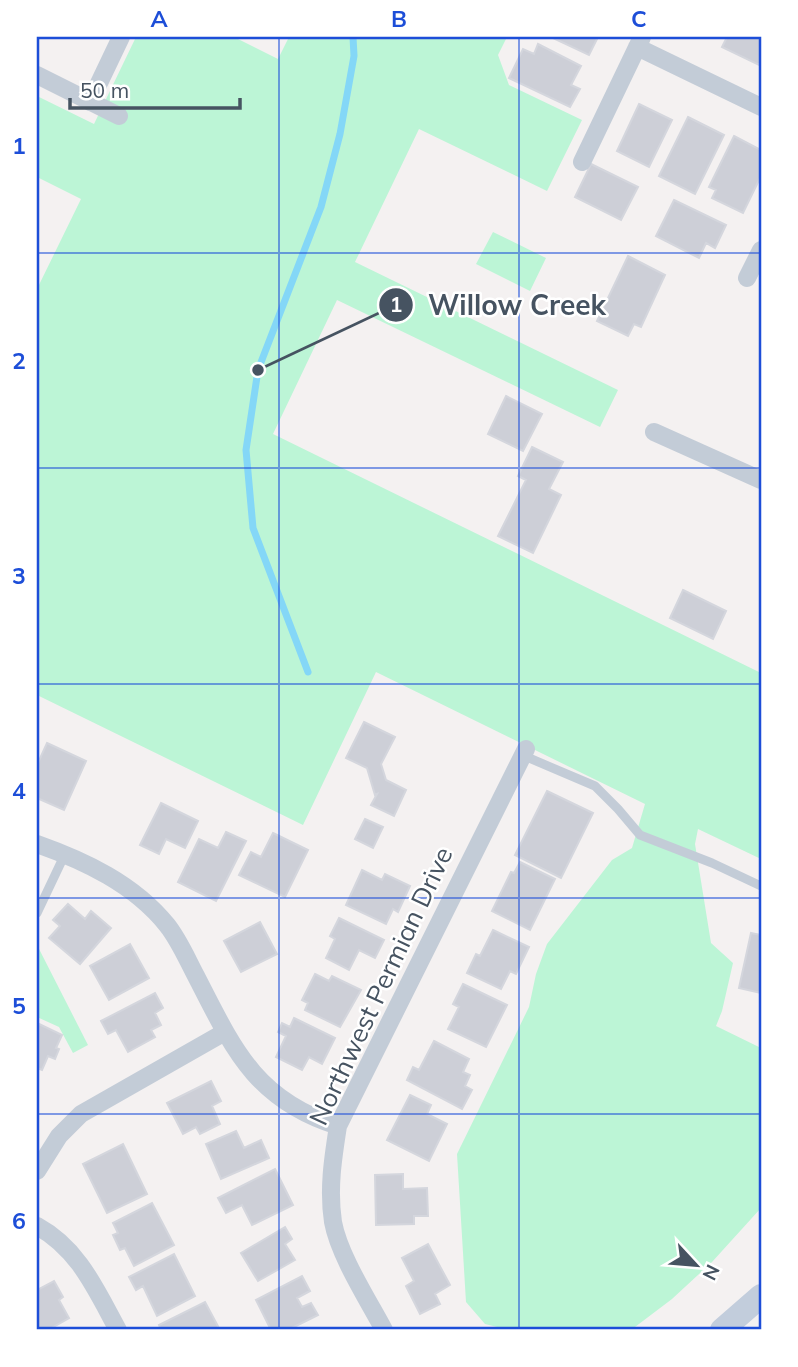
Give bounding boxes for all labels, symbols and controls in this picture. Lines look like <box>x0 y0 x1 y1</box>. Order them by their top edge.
text: A <box>150 4 168 33</box>
text: B <box>391 4 407 33</box>
text: C <box>631 4 647 33</box>
scale bar <box>70 66 240 110</box>
text: 50 m <box>80 77 129 103</box>
text: 1 <box>12 131 26 160</box>
callout: Willow Creek <box>379 281 620 330</box>
text: Willow Creek <box>428 287 607 322</box>
text: 1 <box>390 291 402 317</box>
text: 2 <box>12 346 26 375</box>
text: 3 <box>12 561 26 590</box>
text: 4 <box>12 776 26 805</box>
street label: Northwest Permian Drive <box>302 841 460 1130</box>
text: 5 <box>12 991 26 1020</box>
text: 6 <box>12 1206 26 1235</box>
north arrow <box>662 1230 732 1300</box>
text: N <box>697 1261 725 1284</box>

